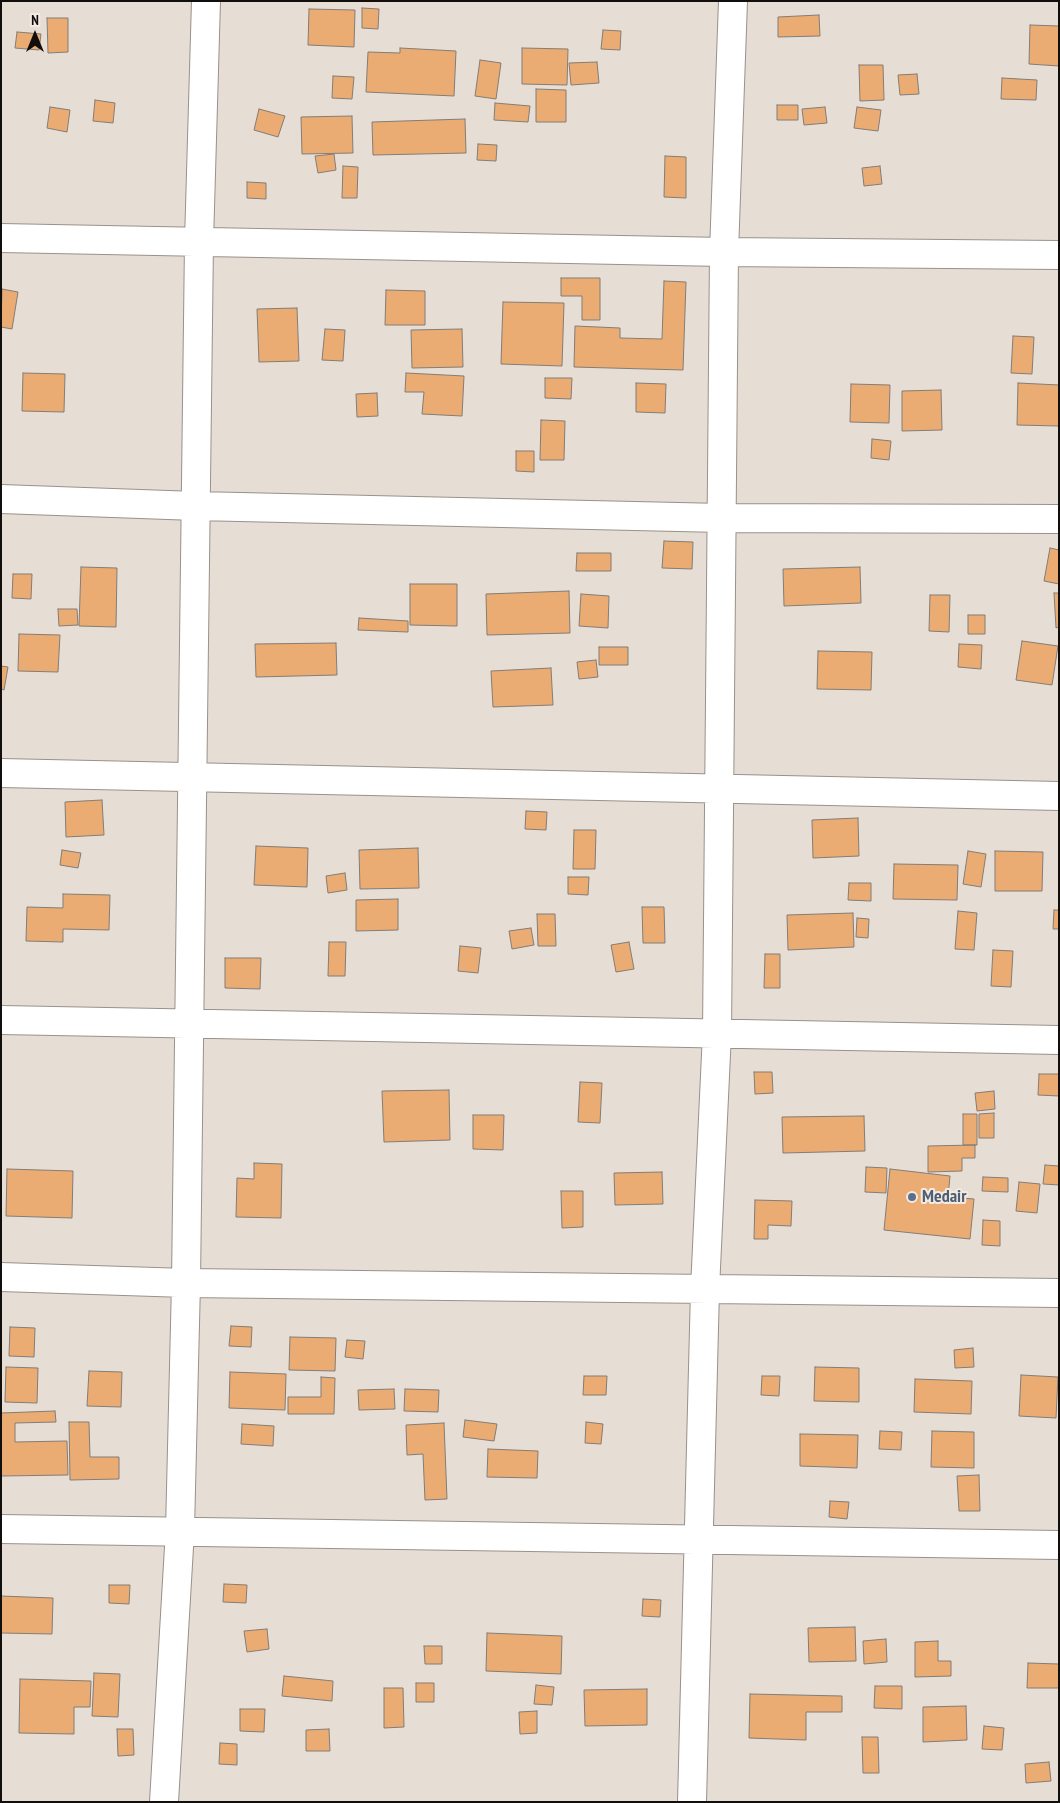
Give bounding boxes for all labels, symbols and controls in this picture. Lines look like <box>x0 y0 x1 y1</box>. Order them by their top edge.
north arrow <box>10 10 60 60</box>
text: N <box>31 11 39 29</box>
place label: Medair <box>922 1186 966 1208</box>
marker: Medair <box>906 1191 918 1203</box>

